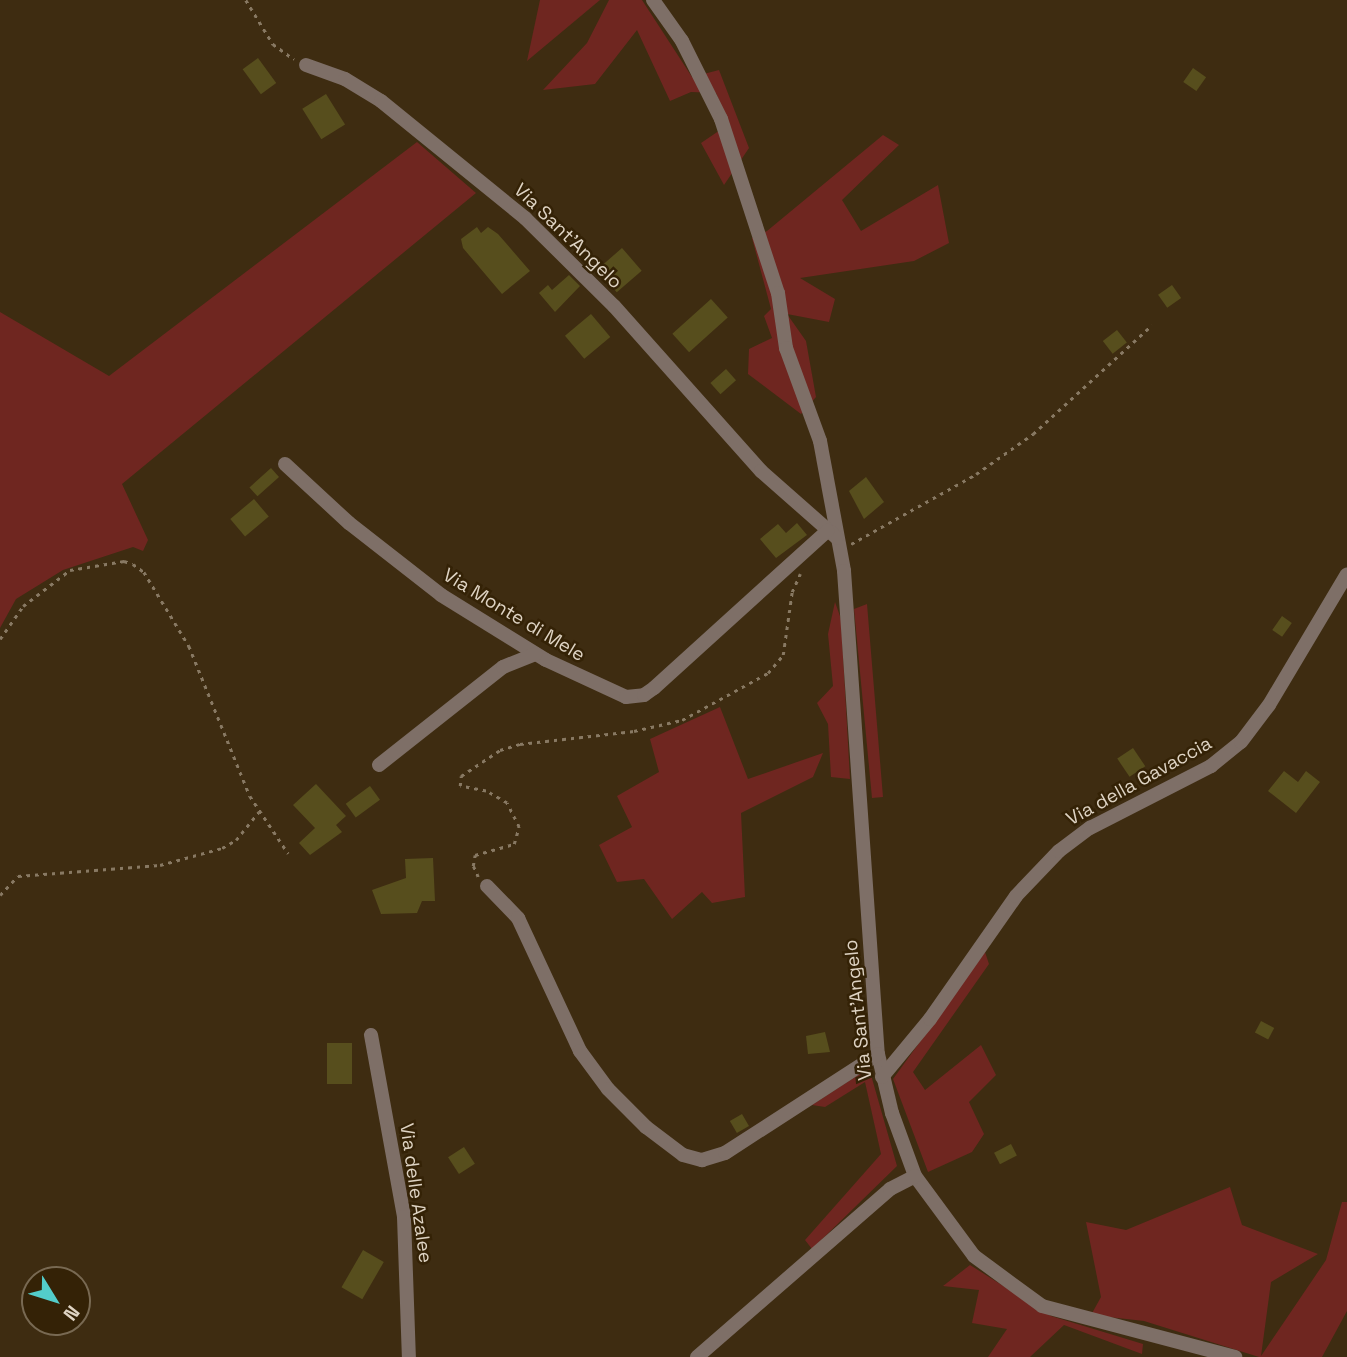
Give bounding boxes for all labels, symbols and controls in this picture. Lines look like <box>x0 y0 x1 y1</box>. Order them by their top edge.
street label: Via Sant'Angelo <box>509 179 627 293</box>
street label: Via Monte di Mele <box>439 564 589 666</box>
street label: Via della Gavaccia <box>1062 732 1216 830</box>
street label: Via Sant'Angelo <box>839 938 877 1082</box>
street label: Via delle Azalee <box>395 1122 437 1264</box>
north arrow <box>21 1266 91 1336</box>
text: N <box>58 1300 85 1326</box>

